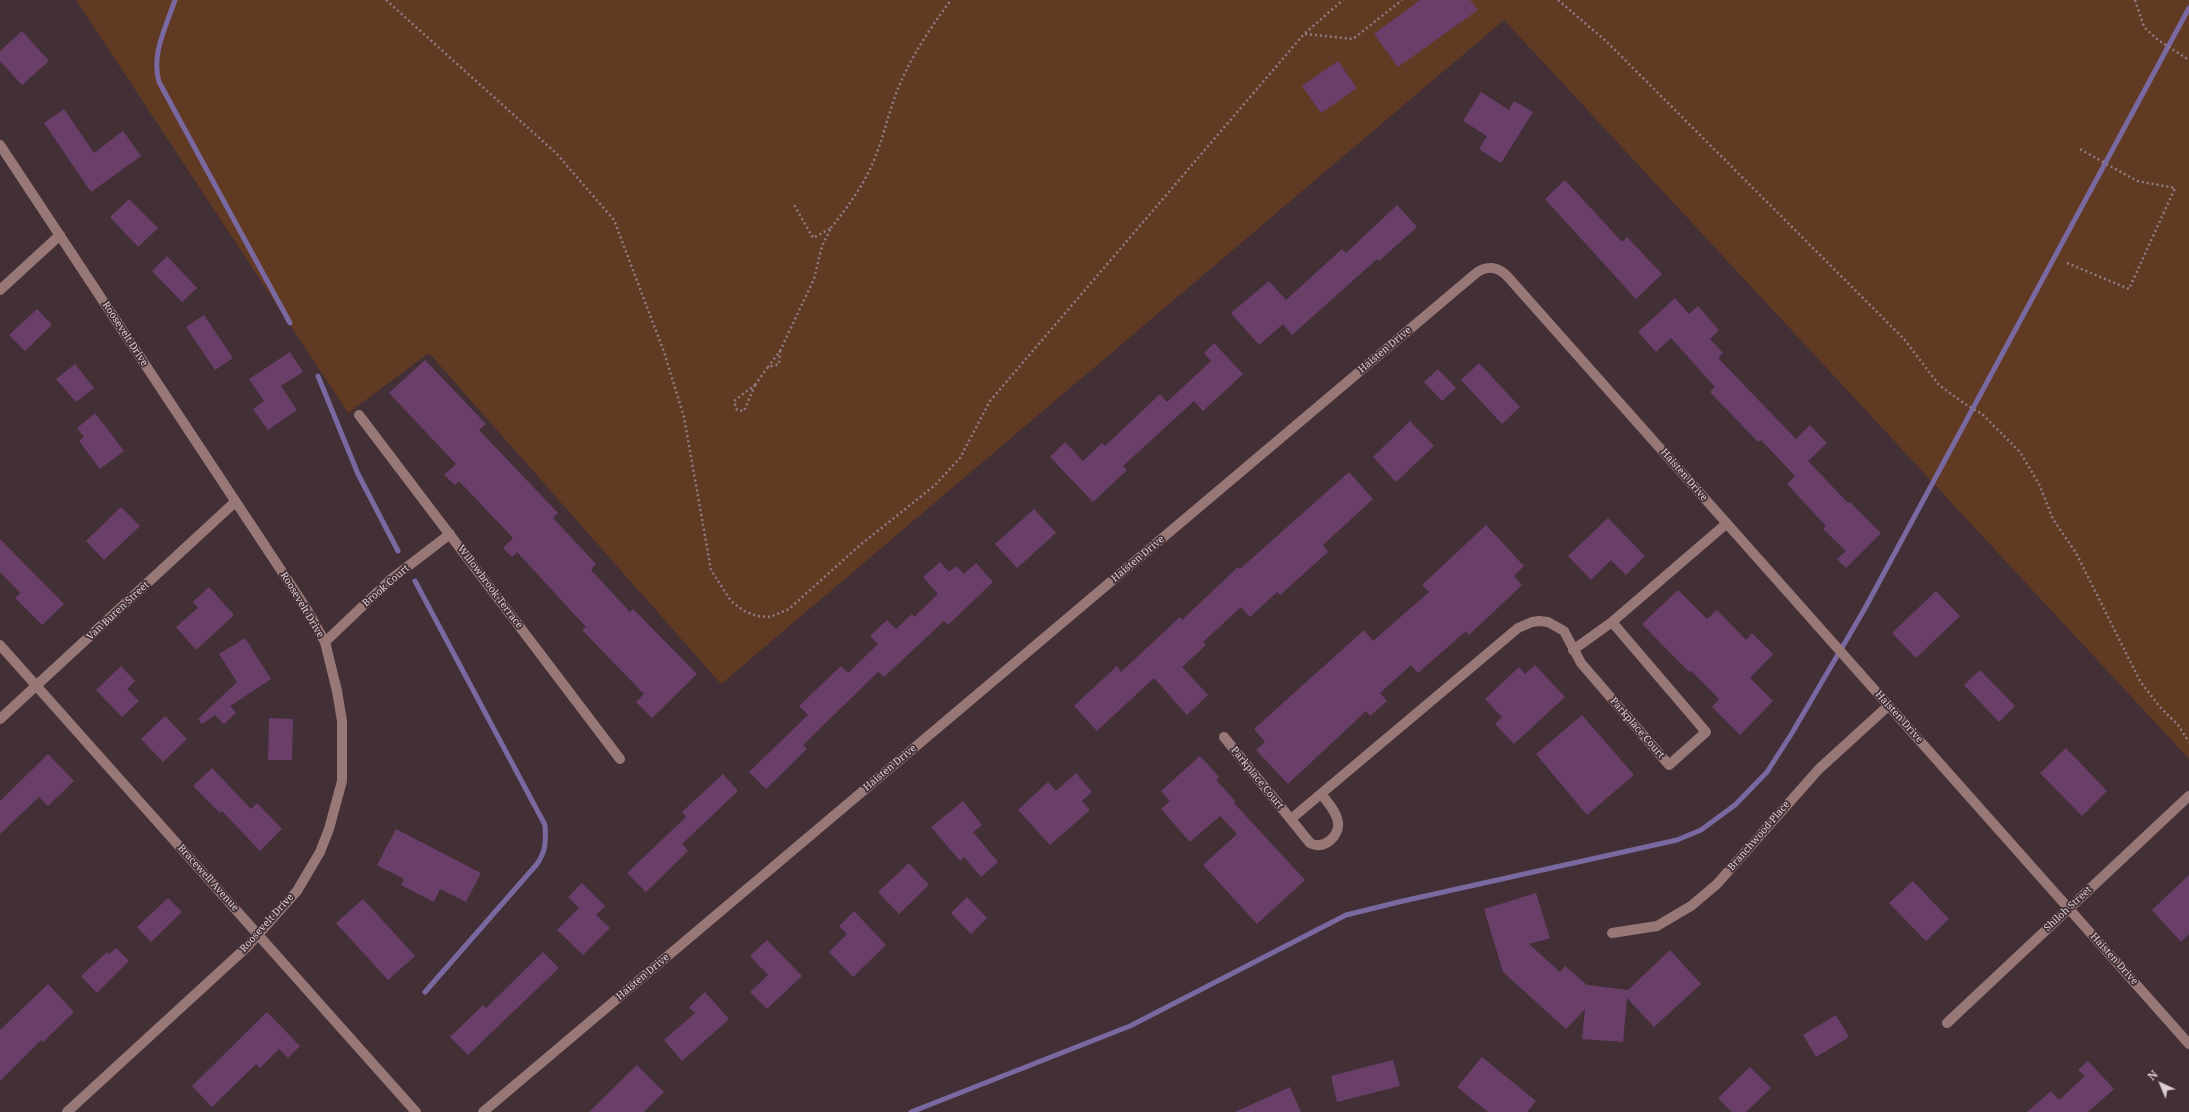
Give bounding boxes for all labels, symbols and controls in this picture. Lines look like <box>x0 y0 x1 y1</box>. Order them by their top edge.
street label: Roosevelt Drive <box>100 299 150 369</box>
street label: Haisten Drive <box>1356 324 1414 376</box>
street label: Haisten Drive <box>1658 446 1710 504</box>
street label: Haisten Drive <box>1109 533 1167 585</box>
street label: Willowbrook Terrace <box>455 543 525 631</box>
street label: Brook Court <box>360 563 412 609</box>
street label: Roosevelt Drive <box>278 570 326 640</box>
street label: Van Buren Street <box>84 579 152 643</box>
street label: Haisten Drive <box>1873 689 1925 745</box>
street label: Parkplace Court <box>1607 695 1667 761</box>
street label: Haisten Drive <box>861 742 919 794</box>
street label: Parkplace Court <box>1228 745 1286 811</box>
street label: Branchwood Place <box>1725 799 1793 873</box>
street label: Bracewell Avenue <box>175 842 241 914</box>
street label: Shiloh Street <box>2042 884 2094 934</box>
street label: Roosevelt Drive <box>238 891 296 955</box>
street label: Haisten Drive <box>2088 931 2140 987</box>
street label: Haisten Drive <box>614 951 672 1003</box>
north arrow <box>2141 1064 2181 1104</box>
text: N <box>2144 1067 2161 1083</box>

